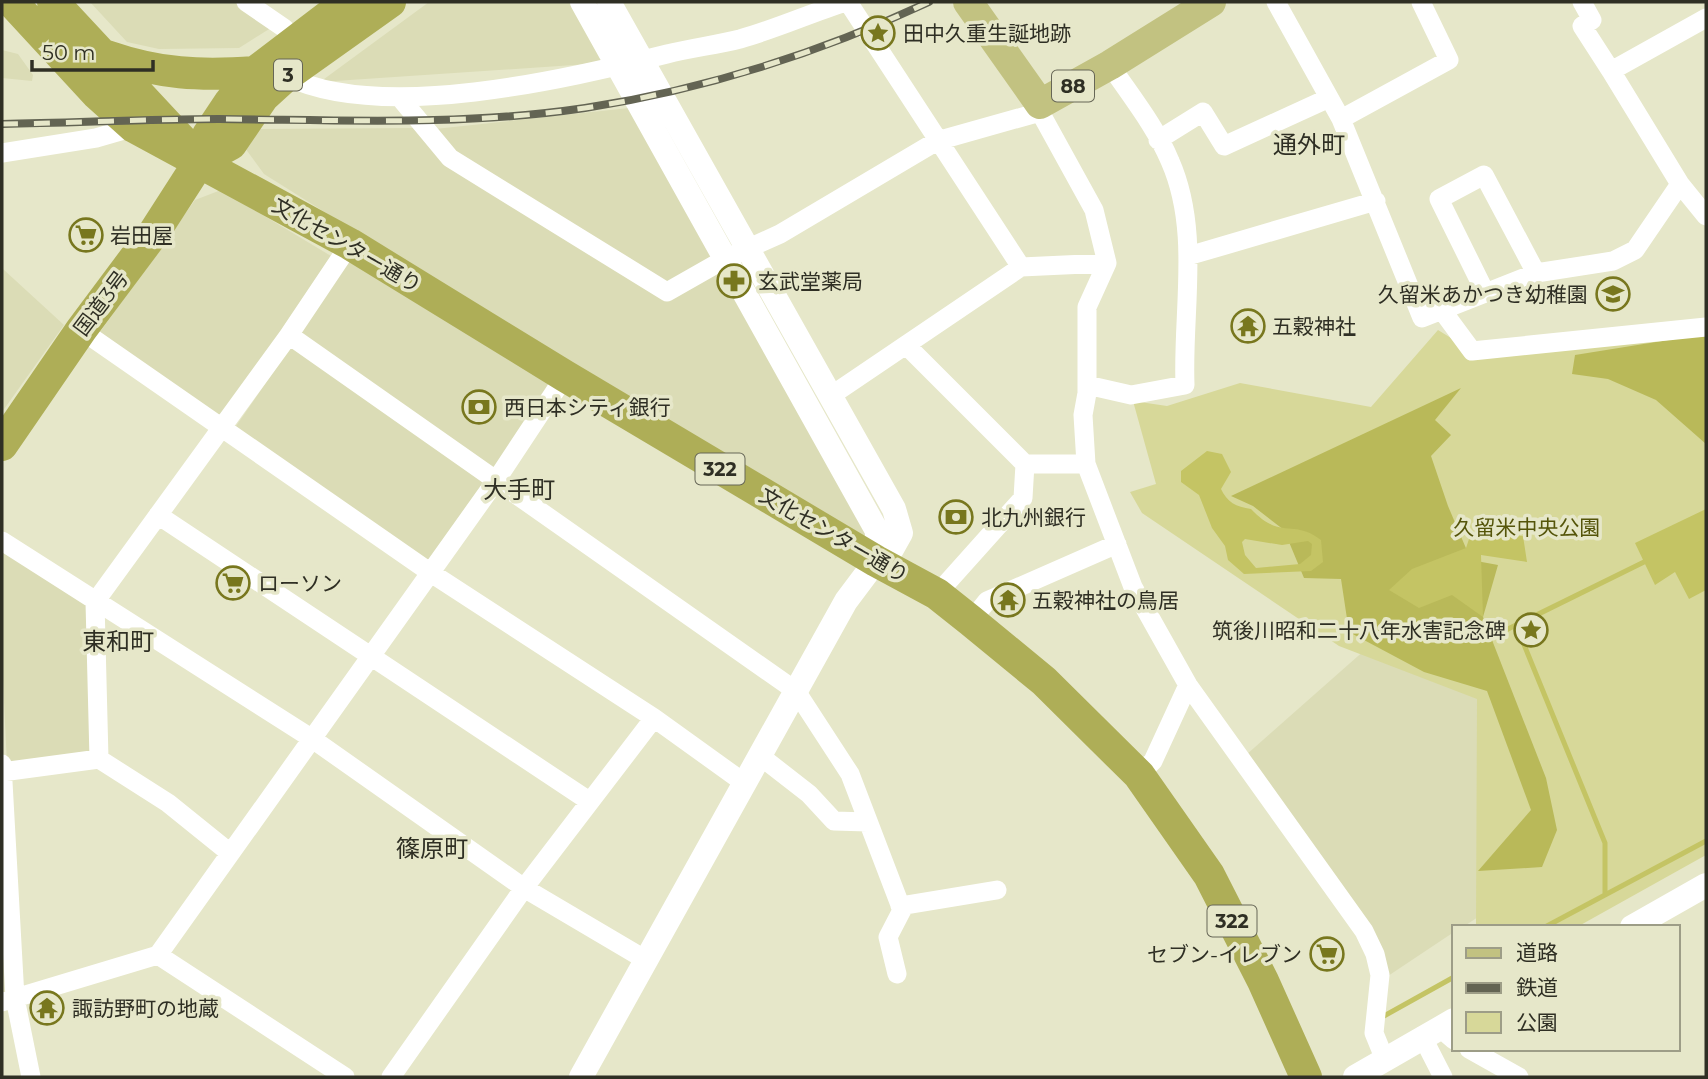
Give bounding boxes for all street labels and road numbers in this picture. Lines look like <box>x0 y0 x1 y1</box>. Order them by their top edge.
road number: 3 <box>274 60 302 90</box>
road number: 88 <box>1052 71 1094 102</box>
street label: 文化センター通り <box>268 192 426 298</box>
street label: 国道3号 <box>68 266 134 340</box>
road number: 322 <box>696 454 744 484</box>
street label: 文化センター通り <box>755 482 913 588</box>
road number: 322 <box>1208 906 1256 937</box>

